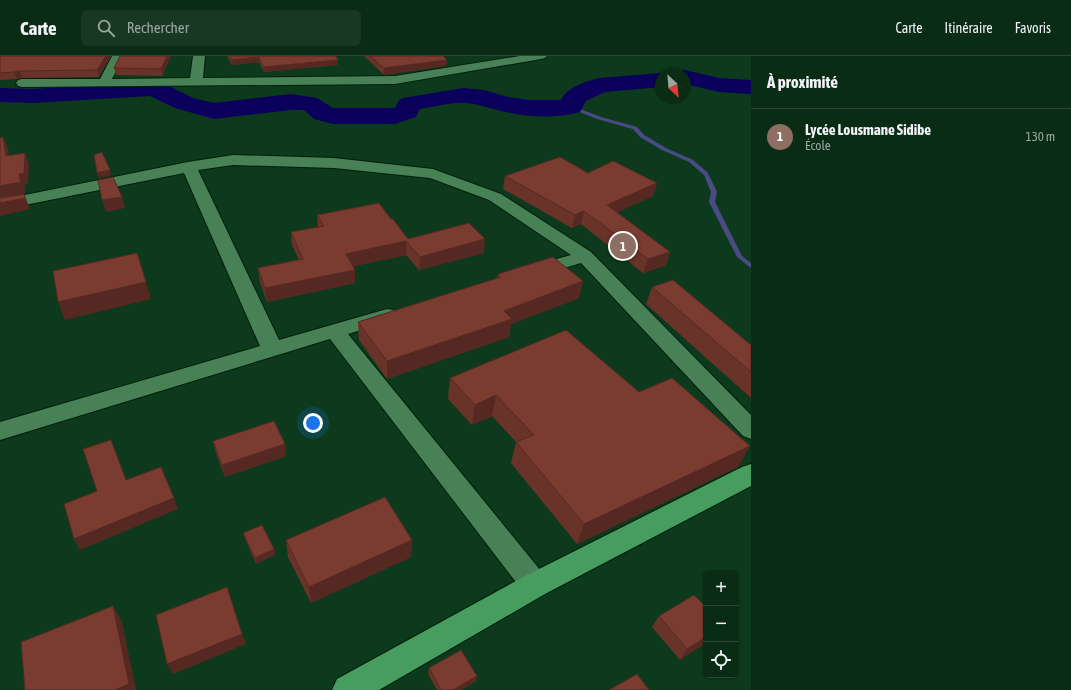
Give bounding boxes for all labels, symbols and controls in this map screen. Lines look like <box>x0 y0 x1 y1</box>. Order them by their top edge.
search box <box>81 10 361 46</box>
text: Carte <box>20 17 57 39</box>
icon: search <box>95 17 117 39</box>
text: Rechercher <box>127 19 189 36</box>
text: Carte <box>896 20 923 36</box>
text: Itinéraire <box>945 20 993 36</box>
text: Favoris <box>1015 20 1051 36</box>
north arrow <box>655 68 691 104</box>
text: À proximité <box>767 72 838 92</box>
text: Lycée Lousmane Sidibe <box>805 121 931 138</box>
text: 1 <box>777 129 783 144</box>
text: 130 m <box>1026 129 1055 144</box>
text: École <box>805 138 831 153</box>
pin: 1 <box>610 231 636 261</box>
your location <box>303 413 323 433</box>
map controls <box>703 570 739 678</box>
button: + <box>703 570 739 606</box>
button: − <box>703 606 739 642</box>
button: locate <box>703 642 739 678</box>

